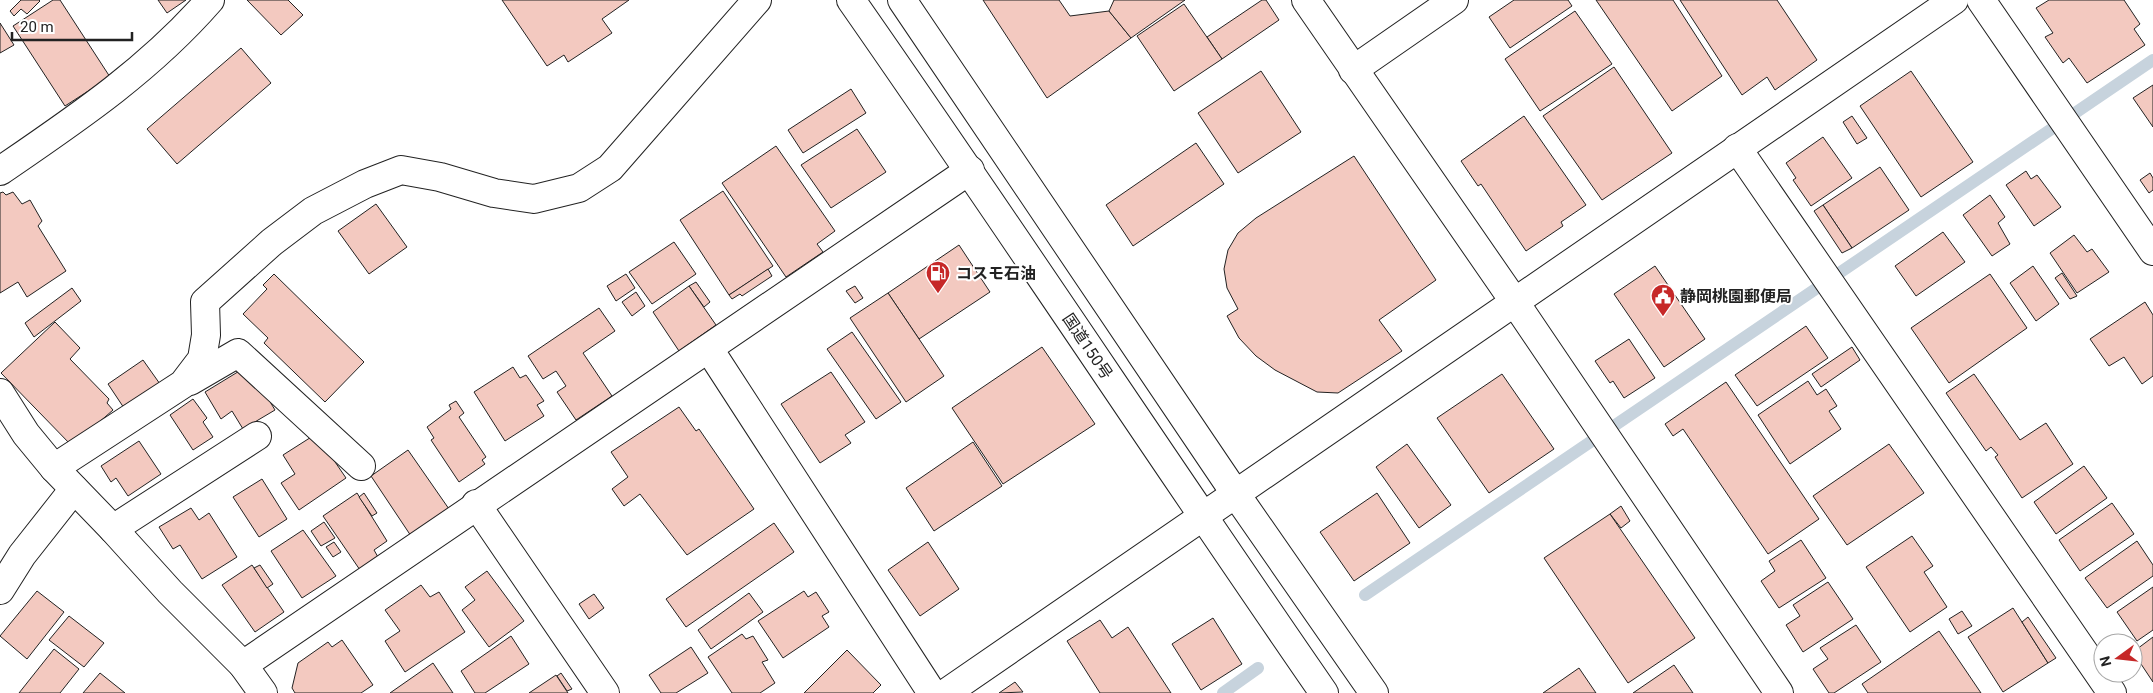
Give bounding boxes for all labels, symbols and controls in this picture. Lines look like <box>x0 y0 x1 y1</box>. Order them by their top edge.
scale bar <box>12 10 132 42</box>
text: 20 m <box>20 18 54 36</box>
fuel station icon: コスモ石油 <box>925 260 951 294</box>
place label: コスモ石油 <box>956 264 1036 283</box>
public building icon: 静岡桃園郵便局 <box>1650 283 1676 317</box>
place label: 静岡桃園郵便局 <box>1680 287 1792 306</box>
street label: 国道150号 <box>1059 310 1116 383</box>
north arrow <box>2093 633 2143 683</box>
text: N <box>2096 655 2114 668</box>

